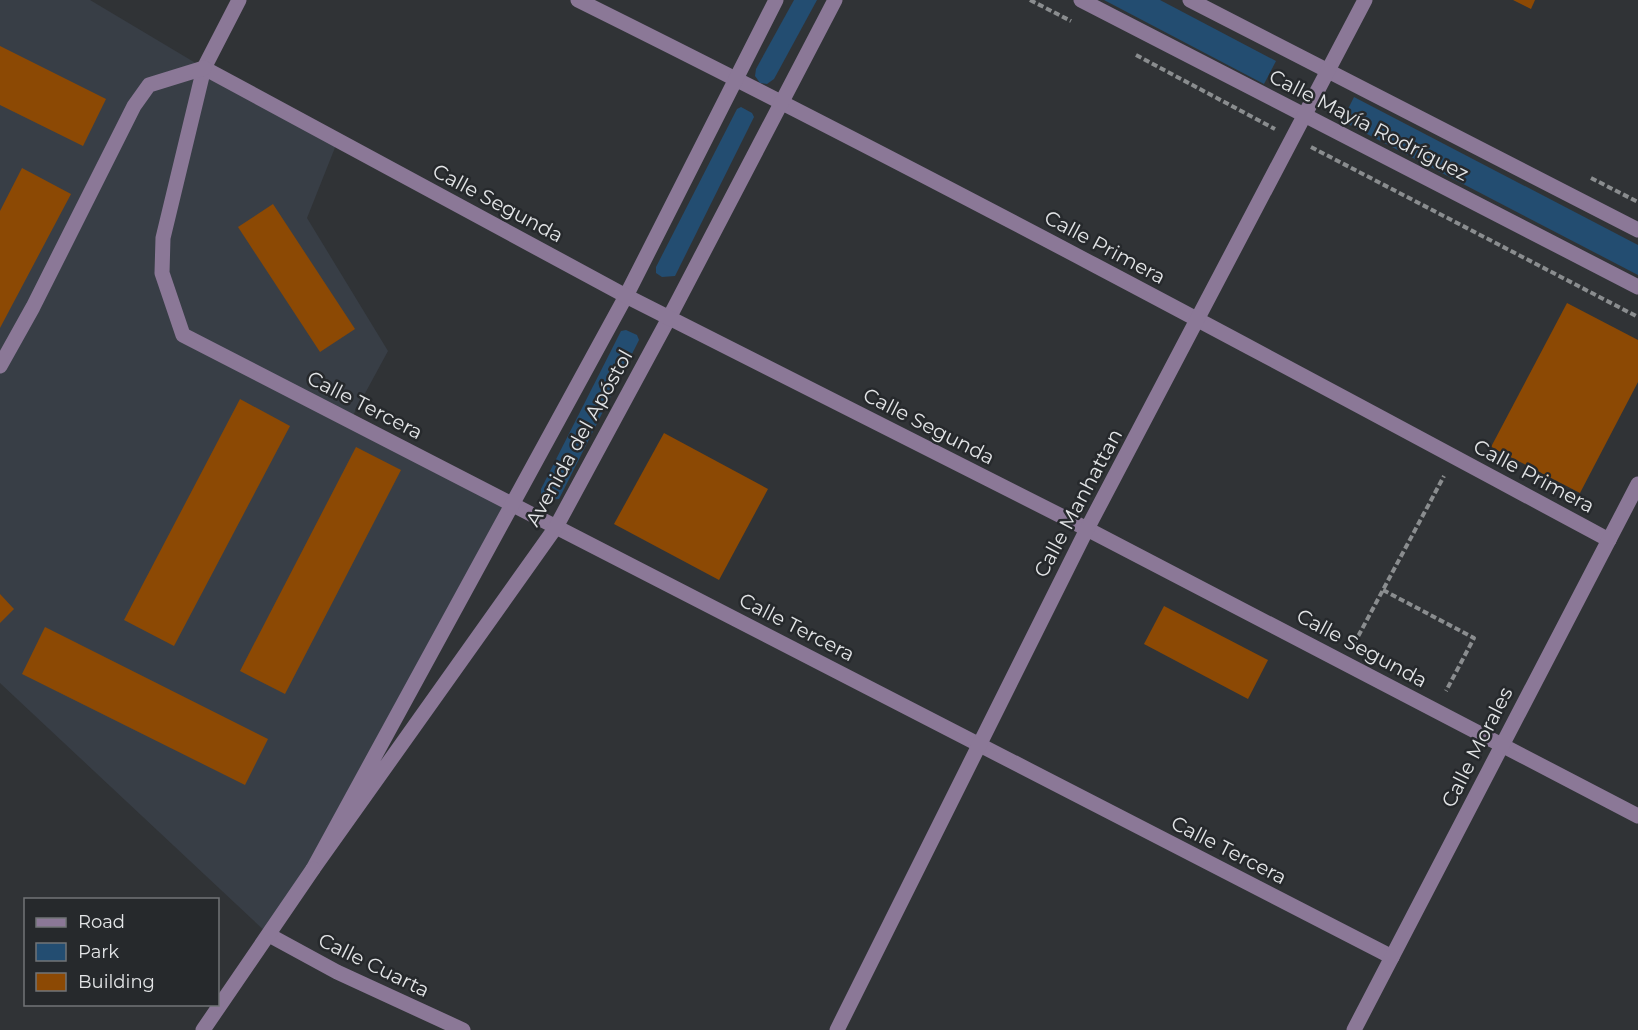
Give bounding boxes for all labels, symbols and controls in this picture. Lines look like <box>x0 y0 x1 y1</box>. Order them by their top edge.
street label: Calle Mayía Rodríguez <box>1265 64 1473 186</box>
street label: Calle Segunda <box>429 159 567 247</box>
street label: Calle Primera <box>1040 205 1170 289</box>
street label: Avenida del Apóstol <box>520 346 638 530</box>
street label: Calle Tercera <box>303 366 427 444</box>
street label: Calle Segunda <box>859 383 999 469</box>
street label: Calle Manhattan <box>1029 425 1127 581</box>
street label: Calle Primera <box>1469 434 1599 518</box>
street label: Calle Tercera <box>735 588 859 666</box>
street label: Calle Segunda <box>1293 604 1431 692</box>
street label: Calle Morales <box>1436 683 1518 811</box>
street label: Calle Tercera <box>1167 811 1291 889</box>
legend <box>24 898 219 1006</box>
text: Road <box>78 911 125 933</box>
street label: Calle Cuarta <box>314 928 434 1002</box>
text: Park <box>78 941 119 963</box>
text: Building <box>78 971 155 993</box>

